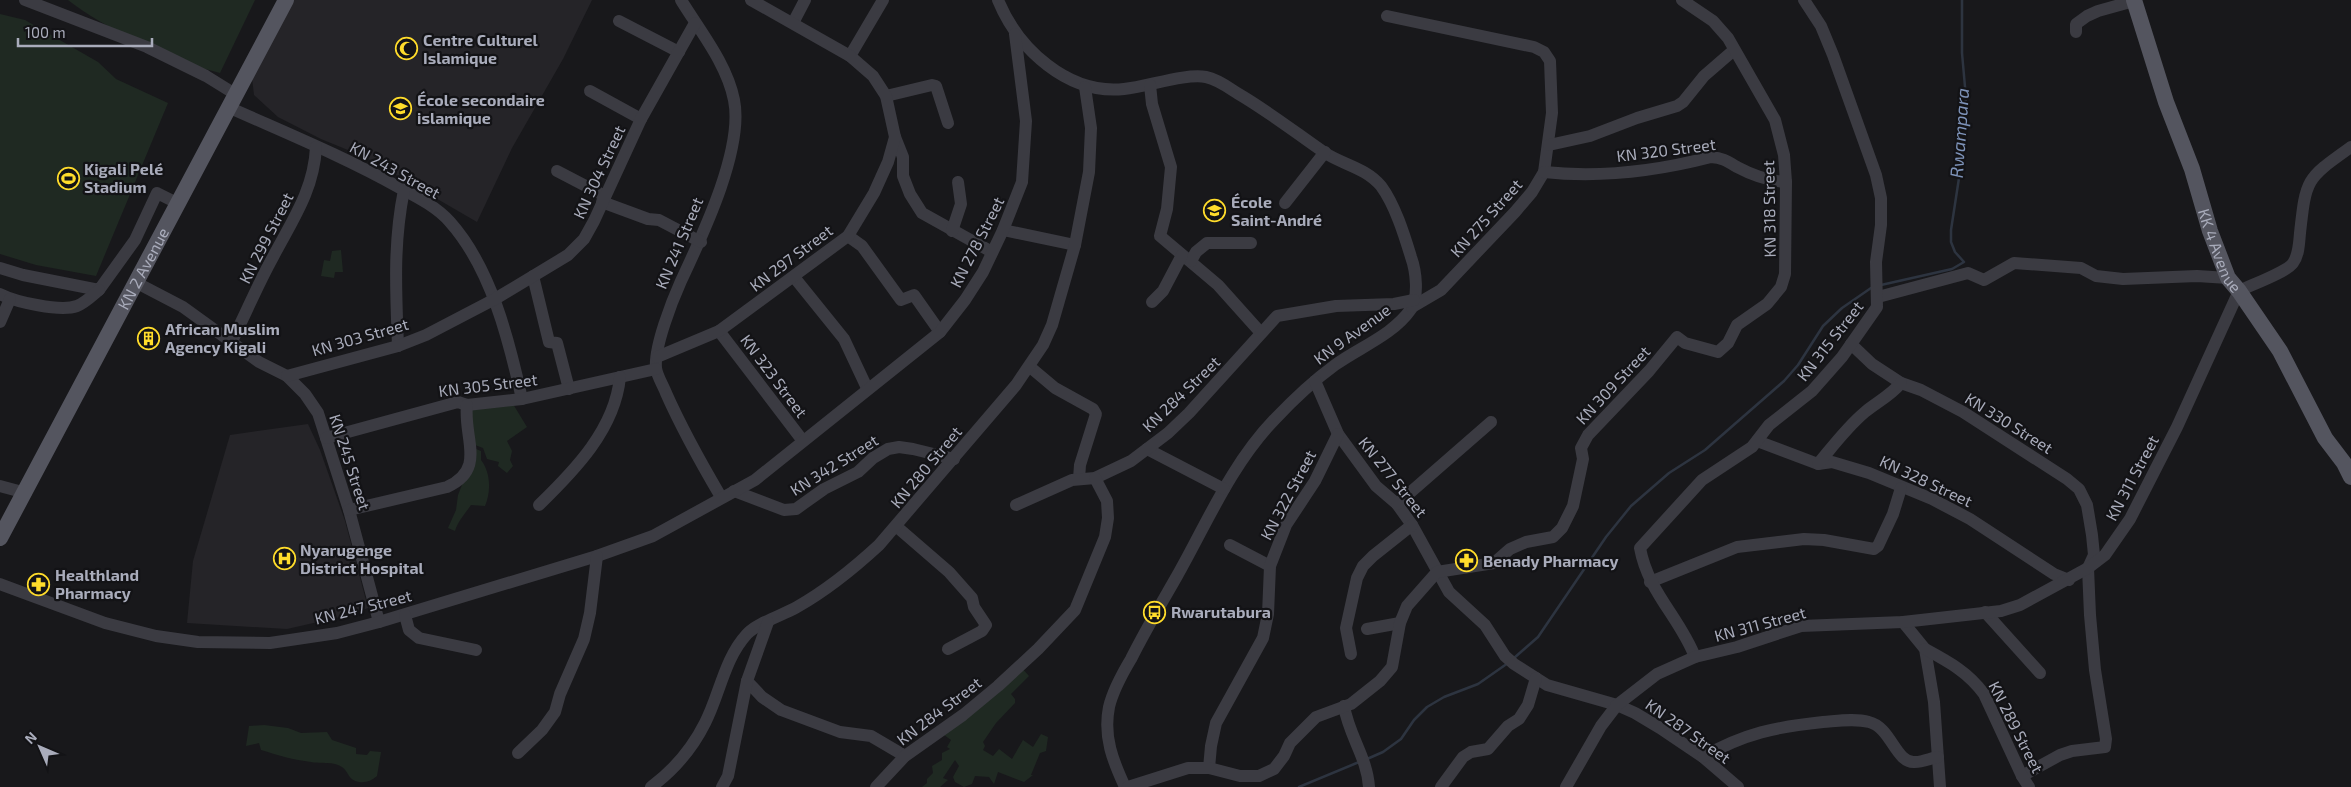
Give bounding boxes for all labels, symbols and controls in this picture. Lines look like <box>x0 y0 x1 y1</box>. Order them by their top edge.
scale bar <box>18 15 151 47</box>
text: 100 m <box>25 23 66 41</box>
place label: Centre Culturel Islamique <box>423 30 538 67</box>
mosque icon: Centre Culturel Islamique <box>395 37 419 61</box>
water label: Rwampara <box>1945 87 1973 179</box>
place label: École secondaire islamique <box>417 90 545 127</box>
school or university icon: École secondaire islamique <box>389 97 413 121</box>
street label: KN 304 Street <box>569 122 628 221</box>
street label: KN 320 Street <box>1615 134 1717 165</box>
street label: KN 243 Street <box>347 137 444 202</box>
place label: Kigali Pelé Stadium <box>84 159 163 196</box>
street label: KN 318 Street <box>1758 160 1779 258</box>
sports icon: Kigali Pelé Stadium <box>56 166 80 190</box>
street label: KN 275 Street <box>1446 175 1526 260</box>
street label: KN 299 Street <box>234 189 297 286</box>
place label: École Saint-André <box>1231 192 1322 229</box>
street label: KN 278 Street <box>946 193 1008 290</box>
street label: KN 241 Street <box>651 194 706 291</box>
school or university icon: École Saint-André <box>1203 199 1227 223</box>
street label: KK 4 Avenue <box>2195 206 2246 296</box>
street label: KN 297 Street <box>746 220 836 295</box>
street label: KN 2 Avenue <box>113 224 172 313</box>
street label: KN 315 Street <box>1793 297 1867 384</box>
street label: KN 9 Avenue <box>1310 299 1394 368</box>
street label: KN 303 Street <box>309 314 410 359</box>
place label: African Muslim Agency Kigali <box>165 319 280 357</box>
building icon: African Muslim Agency Kigali <box>137 326 161 350</box>
street label: KN 323 Street <box>737 330 812 421</box>
street label: KN 309 Street <box>1572 342 1654 428</box>
street label: KN 284 Street <box>1138 352 1224 436</box>
street label: KN 305 Street <box>437 369 538 400</box>
street label: KN 330 Street <box>1962 388 2057 457</box>
street label: KN 245 Street <box>326 411 375 512</box>
street label: KN 280 Street <box>886 422 965 511</box>
street label: KN 342 Street <box>786 430 881 499</box>
street label: KN 311 Street <box>2101 432 2162 524</box>
street label: KN 277 Street <box>1355 433 1432 521</box>
street label: KN 322 Street <box>1256 447 1319 543</box>
street label: KN 328 Street <box>1877 451 1976 510</box>
place label: Nyarugenge District Hospital <box>300 540 424 577</box>
hospital icon: Nyarugenge District Hospital <box>272 547 296 571</box>
pharmacy icon: Benady Pharmacy <box>1455 549 1479 573</box>
place label: Benady Pharmacy <box>1483 551 1619 571</box>
place label: Healthland Pharmacy <box>55 565 139 603</box>
pharmacy icon: Healthland Pharmacy <box>27 572 51 596</box>
street label: KN 247 Street <box>312 585 413 628</box>
bus stop icon: Rwarutabura <box>1143 600 1167 624</box>
place label: Rwarutabura <box>1171 602 1271 621</box>
street label: KN 311 Street <box>1712 602 1808 645</box>
street label: KN 284 Street <box>893 673 985 749</box>
street label: KN 289 Street <box>1985 678 2048 776</box>
street label: KN 287 Street <box>1642 694 1734 767</box>
north arrow <box>15 722 65 772</box>
text: N <box>21 728 40 747</box>

